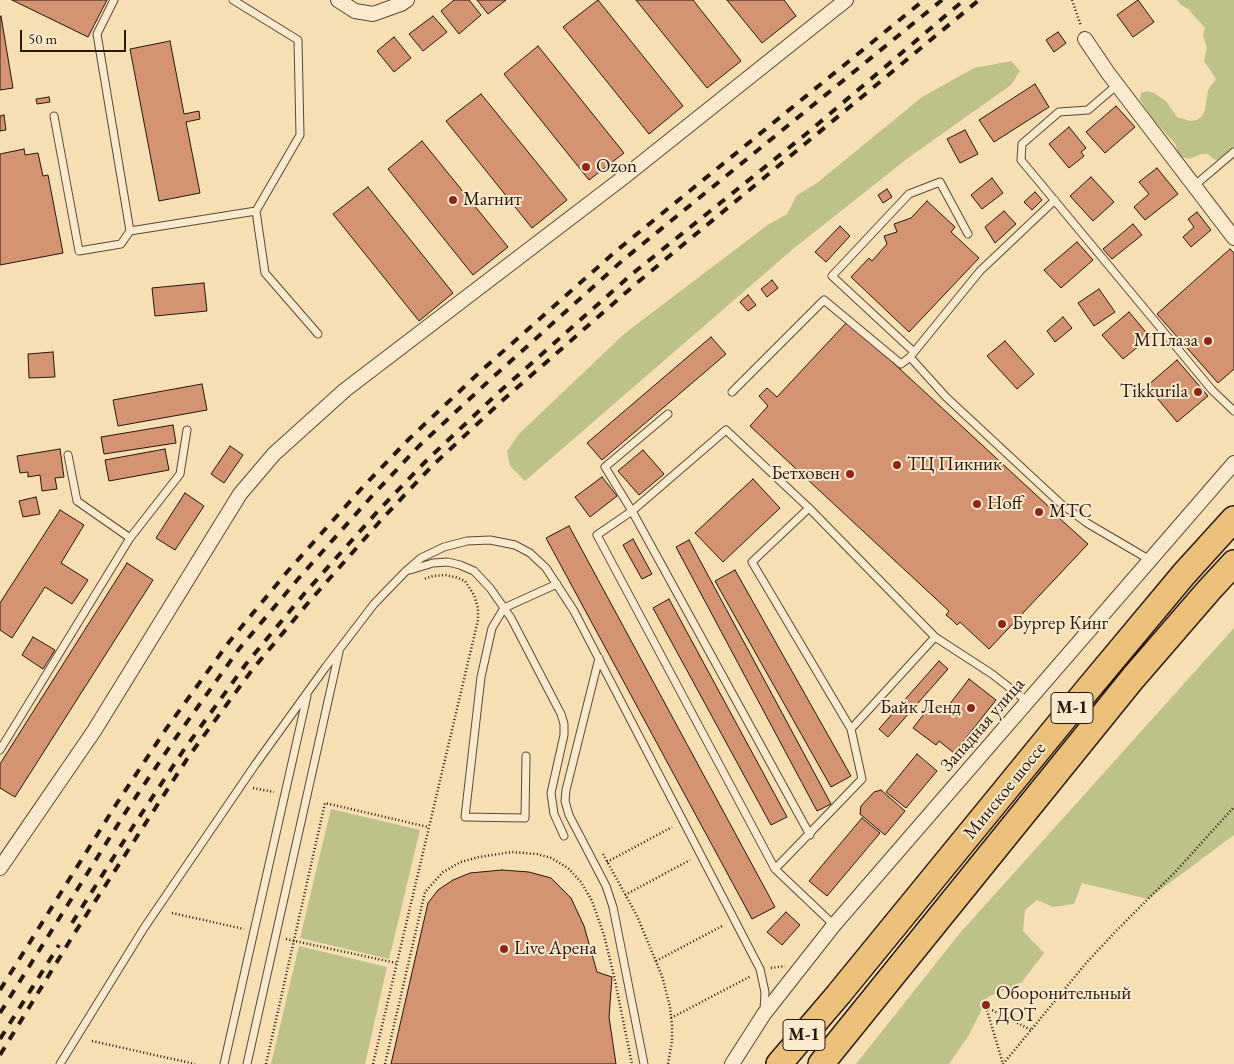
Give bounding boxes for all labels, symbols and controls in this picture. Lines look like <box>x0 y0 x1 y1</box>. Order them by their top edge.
scale bar <box>22 20 129 52</box>
text: 50 m <box>28 29 57 48</box>
place label: Ozon <box>596 156 637 178</box>
marker: Ozon <box>580 161 592 173</box>
place label: Магнит <box>463 189 522 211</box>
marker: Магнит <box>447 194 459 206</box>
place label: МПлаза <box>1134 330 1198 352</box>
marker: МПлаза <box>1202 335 1214 347</box>
place label: Tikkurila <box>1120 381 1188 403</box>
marker: Tikkurila <box>1192 386 1204 398</box>
place label: ТЦ Пикник <box>907 454 1002 476</box>
marker: ТЦ Пикник <box>891 459 903 471</box>
place label: Бетховен <box>771 463 840 485</box>
marker: Бетховен <box>844 468 856 480</box>
place label: Hoff <box>987 493 1023 515</box>
marker: Hoff <box>971 498 983 510</box>
place label: МТС <box>1049 501 1092 523</box>
marker: МТС <box>1033 506 1045 518</box>
place label: Бургер Кинг <box>1012 613 1108 635</box>
marker: Бургер Кинг <box>996 618 1008 630</box>
street label: Западная улица <box>936 673 1030 777</box>
road number: М-1 <box>1051 692 1093 724</box>
place label: Байк Ленд <box>880 697 961 719</box>
marker: Байк Ленд <box>965 702 977 714</box>
street label: Минское шоссе <box>959 738 1051 844</box>
place label: Live Арена <box>514 938 597 960</box>
marker: Live Арена <box>498 943 510 955</box>
place label: Оборонительный ДОТ <box>996 983 1131 1027</box>
marker: Оборонительный ДОТ <box>980 999 992 1011</box>
road number: М-1 <box>783 1020 825 1050</box>

